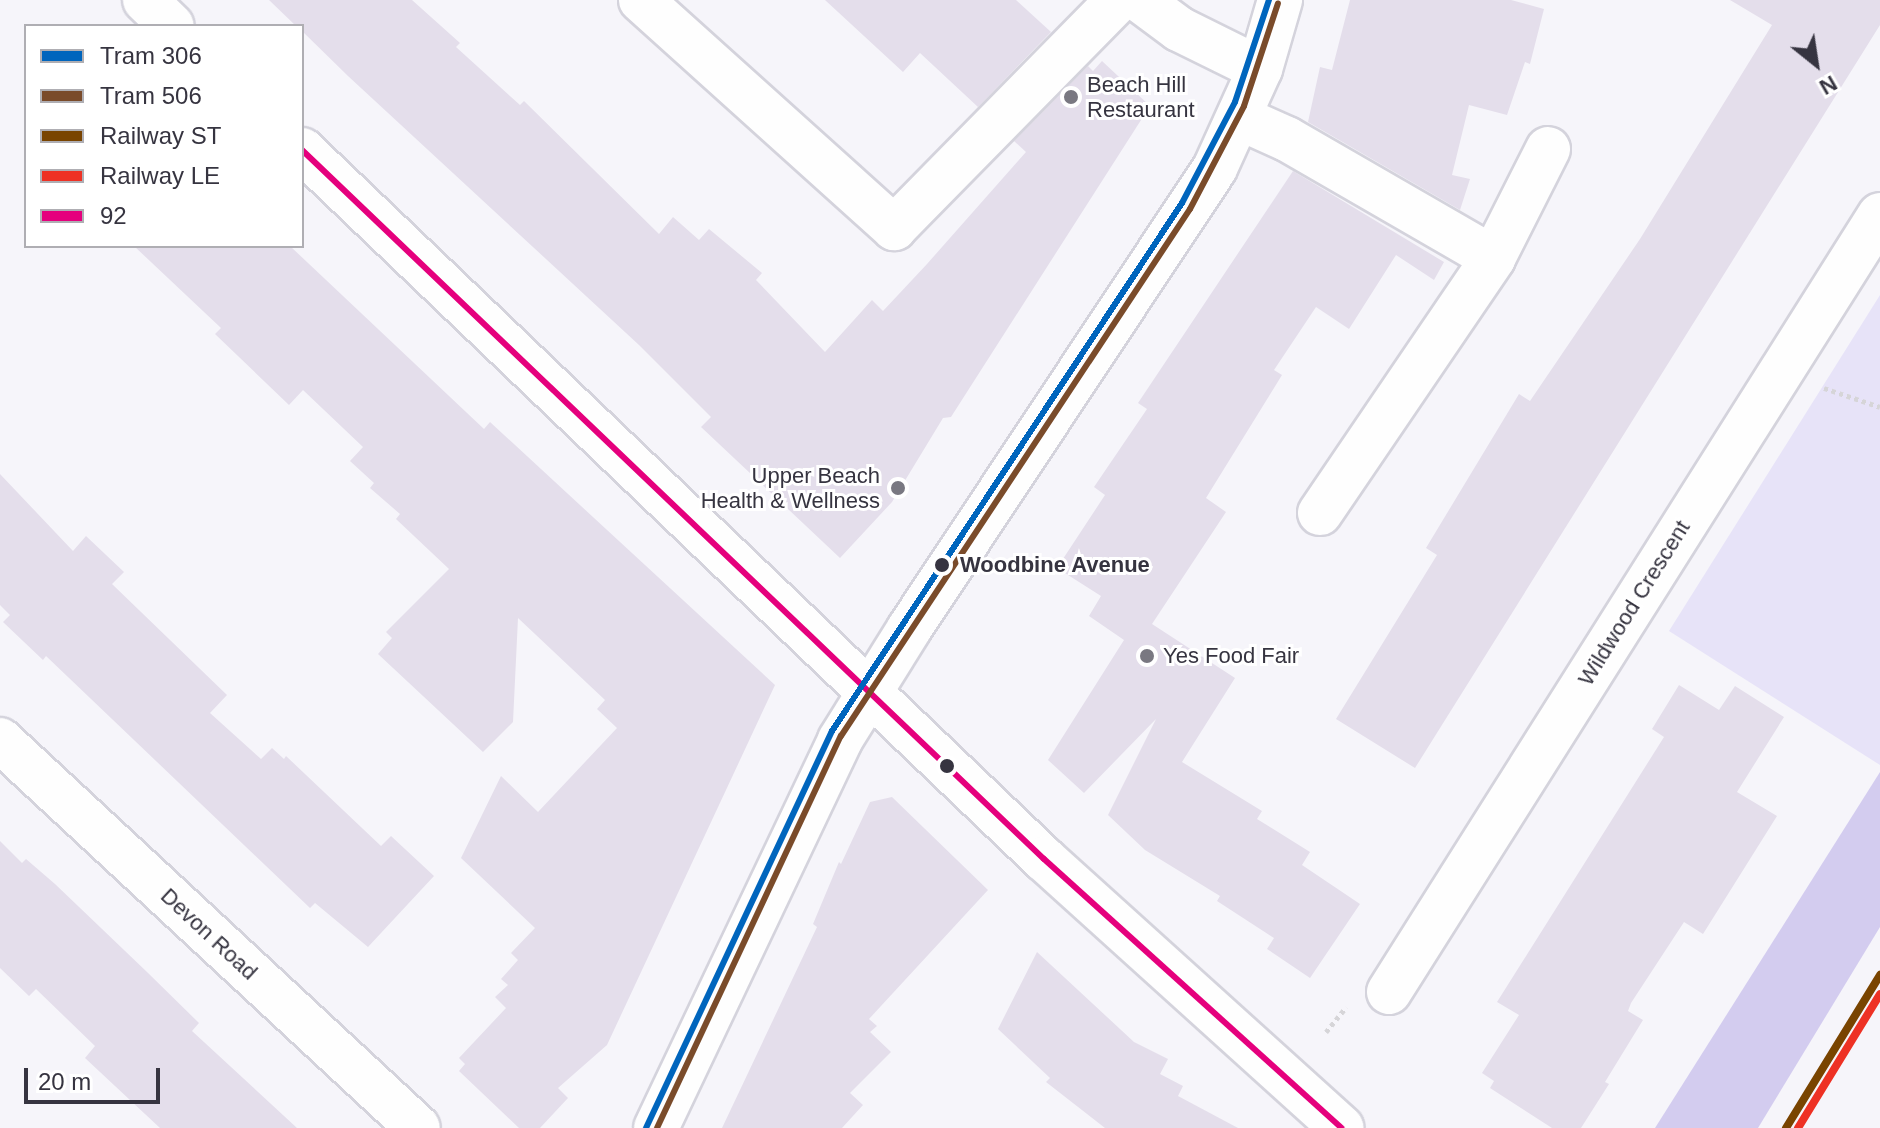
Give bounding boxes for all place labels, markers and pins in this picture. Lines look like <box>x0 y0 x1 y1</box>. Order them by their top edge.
place label: Beach Hill Restaurant <box>1087 71 1195 122</box>
marker: Beach Hill Restaurant <box>1062 88 1080 106</box>
place label: Upper Beach Health & Wellness <box>701 462 880 514</box>
marker: Upper Beach Health & Wellness <box>887 477 909 499</box>
place label: Woodbine Avenue <box>960 552 1151 578</box>
marker: Woodbine Avenue <box>931 554 953 576</box>
place label: Yes Food Fair <box>1163 643 1299 669</box>
marker: Yes Food Fair <box>1138 647 1156 665</box>
unlabelled marker <box>939 758 955 774</box>

